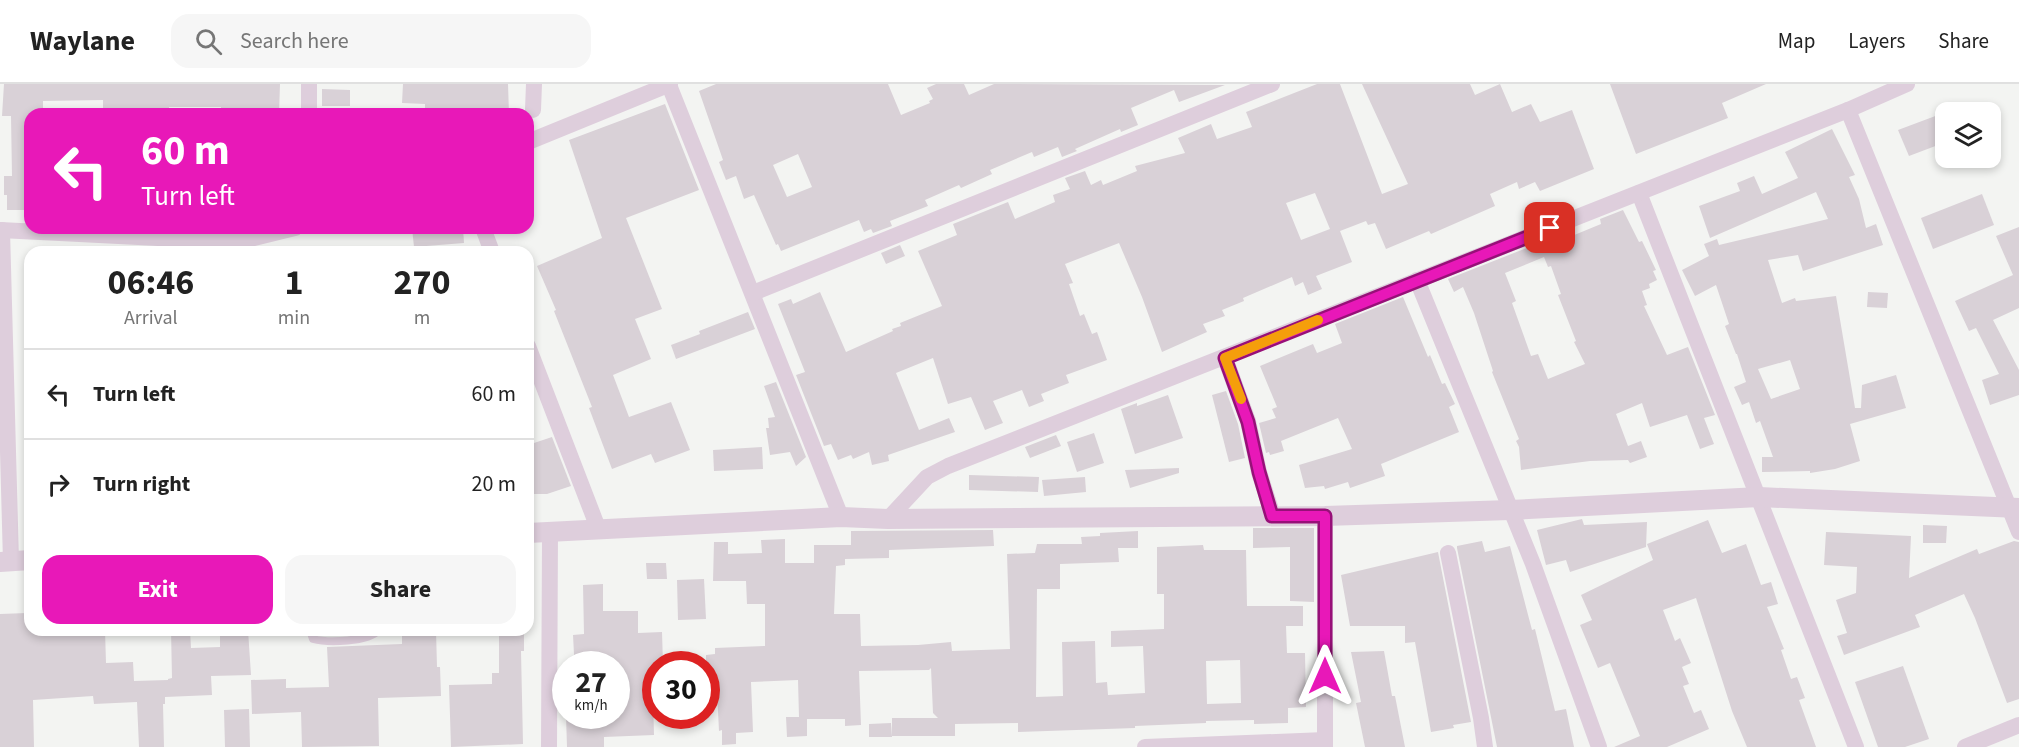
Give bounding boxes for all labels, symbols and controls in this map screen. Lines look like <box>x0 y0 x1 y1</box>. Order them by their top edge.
search box <box>171 14 591 68</box>
text: Waylane <box>30 21 135 61</box>
icon: search <box>192 25 225 58</box>
text: Search here <box>240 25 349 57</box>
text: Map <box>1778 26 1815 56</box>
text: Layers <box>1848 26 1905 56</box>
text: Share <box>1938 26 1989 56</box>
map controls <box>1935 102 2001 168</box>
button: layers <box>1935 102 2001 168</box>
text: 60 m <box>141 121 230 181</box>
icon: left <box>42 132 120 210</box>
text: Turn left <box>141 177 235 216</box>
pin <box>1524 202 1575 253</box>
icon: arrive <box>1533 211 1566 244</box>
text: 06:46 <box>107 257 194 308</box>
text: 1 <box>284 257 303 308</box>
text: 270 <box>394 257 451 308</box>
text: Arrival <box>124 304 178 332</box>
text: min <box>278 304 310 332</box>
text: m <box>414 304 430 332</box>
icon: left <box>42 378 75 411</box>
text: Turn left <box>93 378 175 410</box>
text: 60 m <box>471 378 516 410</box>
icon: right <box>42 468 75 501</box>
text: Turn right <box>93 468 190 500</box>
text: 20 m <box>471 468 516 500</box>
button: Exit <box>42 555 273 624</box>
button: Share <box>285 555 516 624</box>
position arrow <box>1293 644 1357 708</box>
speed limit sign: 30 <box>642 651 720 729</box>
text: 27 <box>575 661 607 704</box>
text: km/h <box>574 695 608 716</box>

